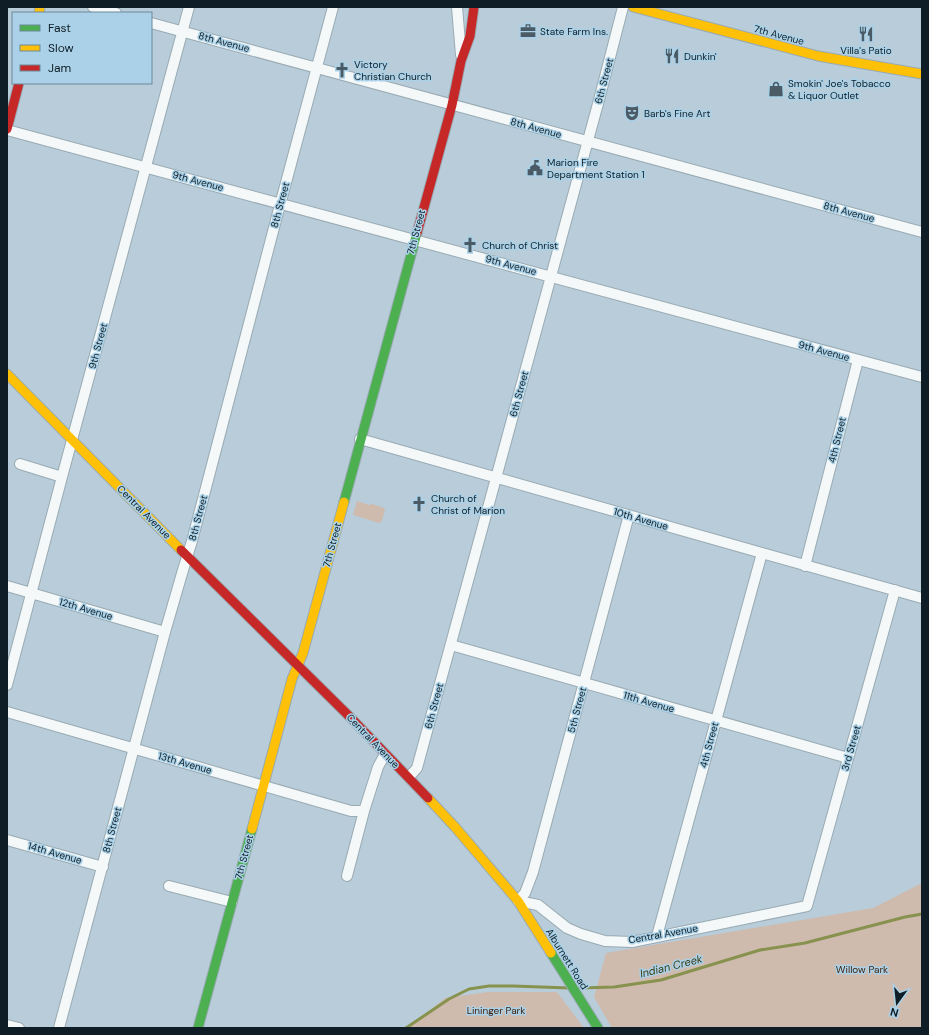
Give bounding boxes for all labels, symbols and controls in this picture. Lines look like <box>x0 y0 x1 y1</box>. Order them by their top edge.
legend <box>12 12 152 84</box>
text: Fast <box>48 20 71 36</box>
office icon: State Farm Ins. <box>519 22 537 40</box>
street label: 7th Avenue <box>752 22 806 48</box>
place label: State Farm Ins. <box>540 25 608 38</box>
restaurant icon: Villa's Patio <box>857 25 875 43</box>
street label: 8th Avenue <box>197 29 251 55</box>
text: Slow <box>48 40 74 56</box>
place label: Villa's Patio <box>840 44 892 57</box>
restaurant icon: Dunkin' <box>663 47 681 65</box>
place label: Dunkin' <box>684 50 717 63</box>
street label: 6th Street <box>592 57 616 105</box>
place label: Victory Christian Church <box>354 58 432 83</box>
text: Jam <box>48 60 71 76</box>
church icon: Victory Christian Church <box>333 61 351 79</box>
place label: Smokin' Joe's Tobacco & Liquor Outlet <box>788 77 891 102</box>
shop icon: Smokin' Joe's Tobacco & Liquor Outlet <box>767 80 785 98</box>
theatre icon: Barb's Fine Art <box>623 104 641 122</box>
place label: Barb's Fine Art <box>644 107 710 120</box>
street label: 8th Avenue <box>509 115 563 141</box>
place label: Marion Fire Department Station 1 <box>547 156 645 181</box>
public building icon: Marion Fire Department Station 1 <box>526 159 544 177</box>
street label: 9th Avenue <box>171 168 225 194</box>
street label: 8th Street <box>268 181 292 229</box>
street label: 8th Avenue <box>822 199 876 225</box>
street label: 7th Street <box>404 208 428 256</box>
church icon: Church of Christ <box>461 236 479 254</box>
place label: Church of Christ <box>482 239 558 252</box>
street label: 9th Avenue <box>484 252 538 278</box>
street label: 9th Street <box>86 322 110 370</box>
street label: 9th Avenue <box>797 338 851 364</box>
street label: 6th Street <box>507 370 531 418</box>
street label: 4th Street <box>825 416 849 464</box>
street label: Central Avenue <box>114 482 174 542</box>
place label: Church of Christ of Marion <box>431 492 505 517</box>
street label: 8th Street <box>186 494 210 542</box>
church icon: Church of Christ of Marion <box>410 495 428 513</box>
street label: 10th Avenue <box>612 505 670 533</box>
street label: 7th Street <box>320 521 344 569</box>
street label: 12th Avenue <box>58 595 115 623</box>
street label: 6th Street <box>422 682 446 730</box>
street label: 5th Street <box>565 686 589 734</box>
street label: 11th Avenue <box>622 689 676 716</box>
street label: Central Avenue <box>344 711 402 771</box>
street label: 4th Street <box>697 721 721 769</box>
street label: 3rd Street <box>838 724 864 772</box>
street label: 13th Avenue <box>157 749 214 777</box>
street label: 8th Street <box>100 806 124 854</box>
street label: 7th Street <box>232 833 256 881</box>
street label: 14th Avenue <box>27 839 84 867</box>
street label: Central Avenue <box>627 921 699 947</box>
street label: Alburnett Road <box>543 926 591 992</box>
water label: Indian Creek <box>638 951 704 981</box>
park label: Willow Park <box>836 963 888 976</box>
north arrow <box>877 983 917 1023</box>
park label: Lininger Park <box>467 1004 525 1017</box>
text: N <box>889 1005 900 1020</box>

